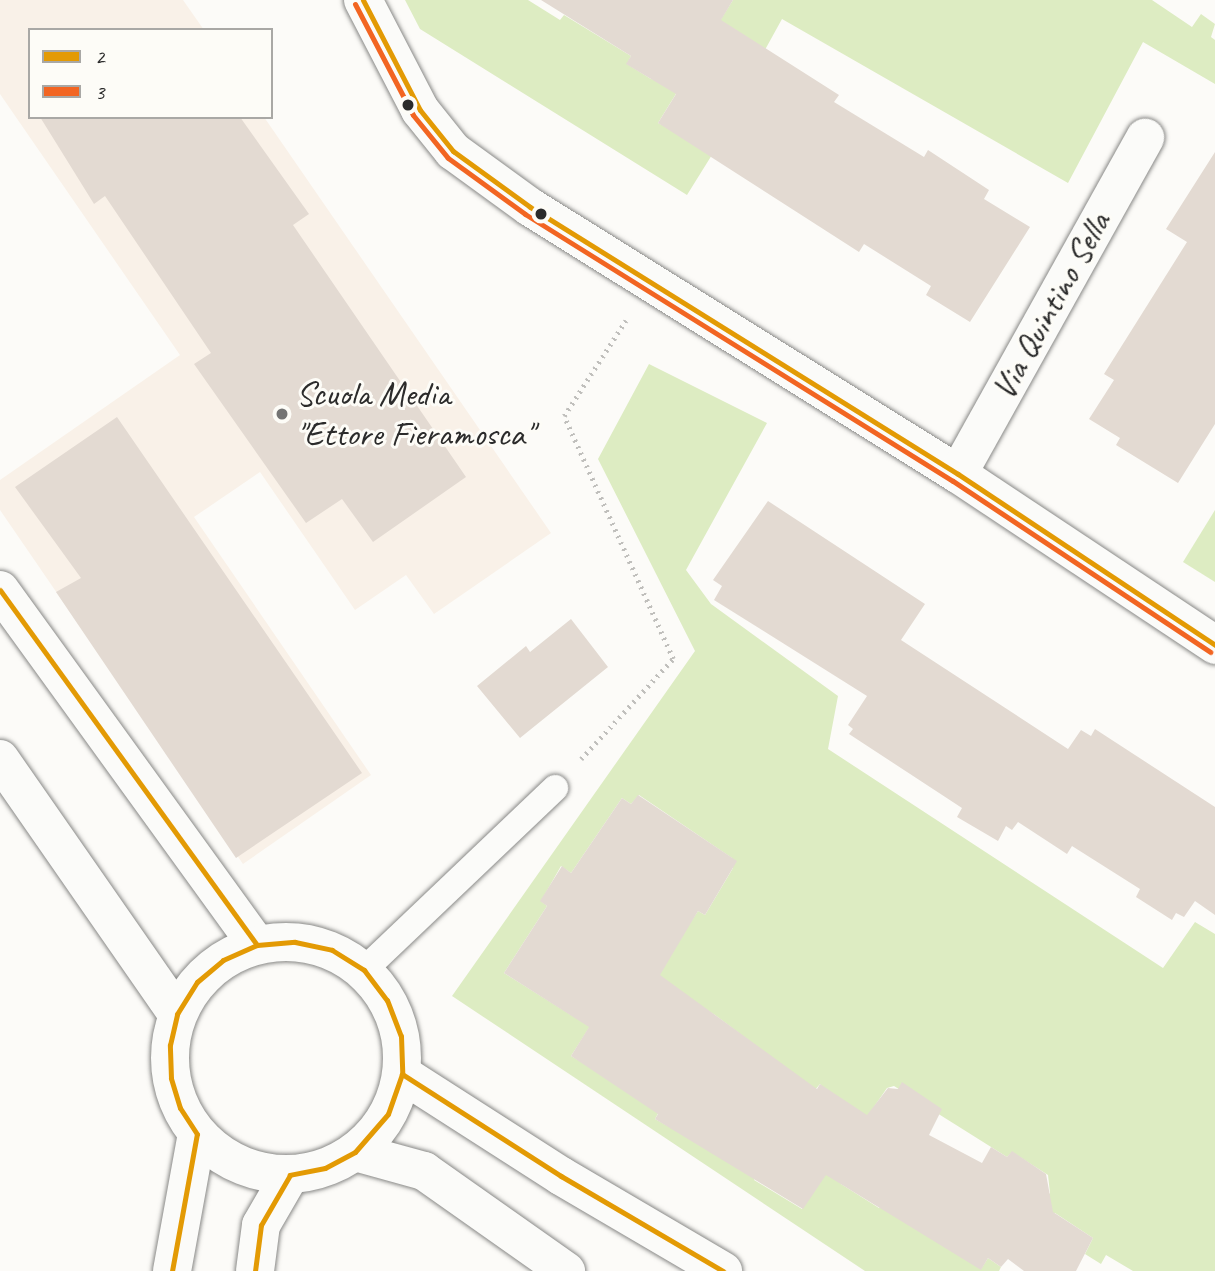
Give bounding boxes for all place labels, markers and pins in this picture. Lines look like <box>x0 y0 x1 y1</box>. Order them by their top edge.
unlabelled marker <box>401 98 415 112</box>
unlabelled marker <box>534 207 548 221</box>
place label: Scuola Media "Ettore Fieramosca" <box>296 373 532 455</box>
marker: Scuola Media "Ettore Fieramosca" <box>274 406 290 422</box>

